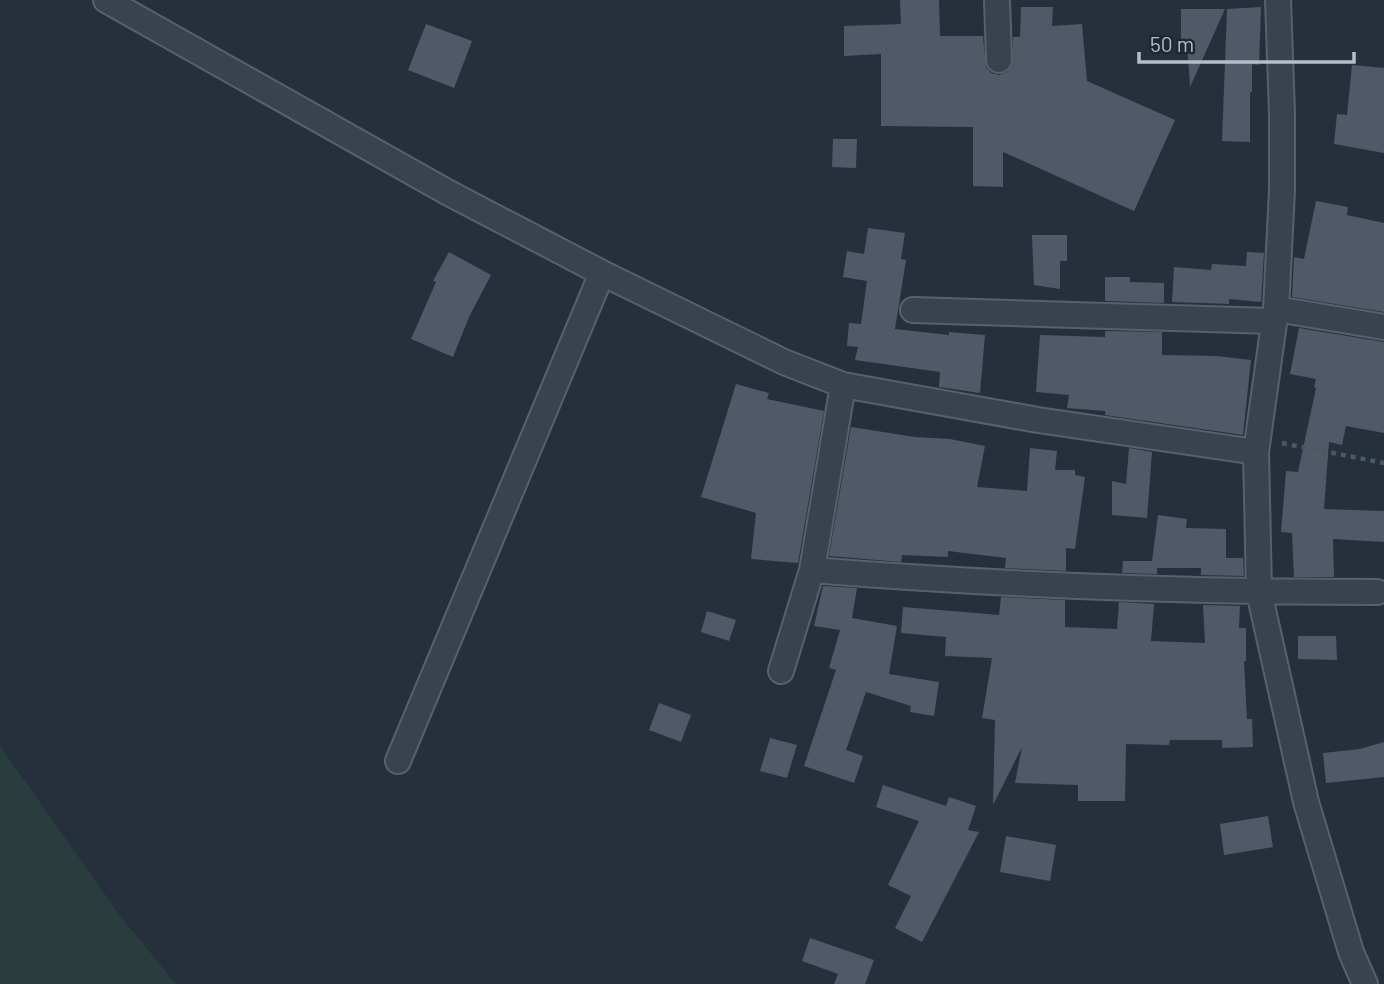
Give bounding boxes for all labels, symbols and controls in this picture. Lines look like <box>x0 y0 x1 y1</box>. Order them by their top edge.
scale bar <box>1139 21 1354 65</box>
text: 50 m <box>1150 31 1194 56</box>

